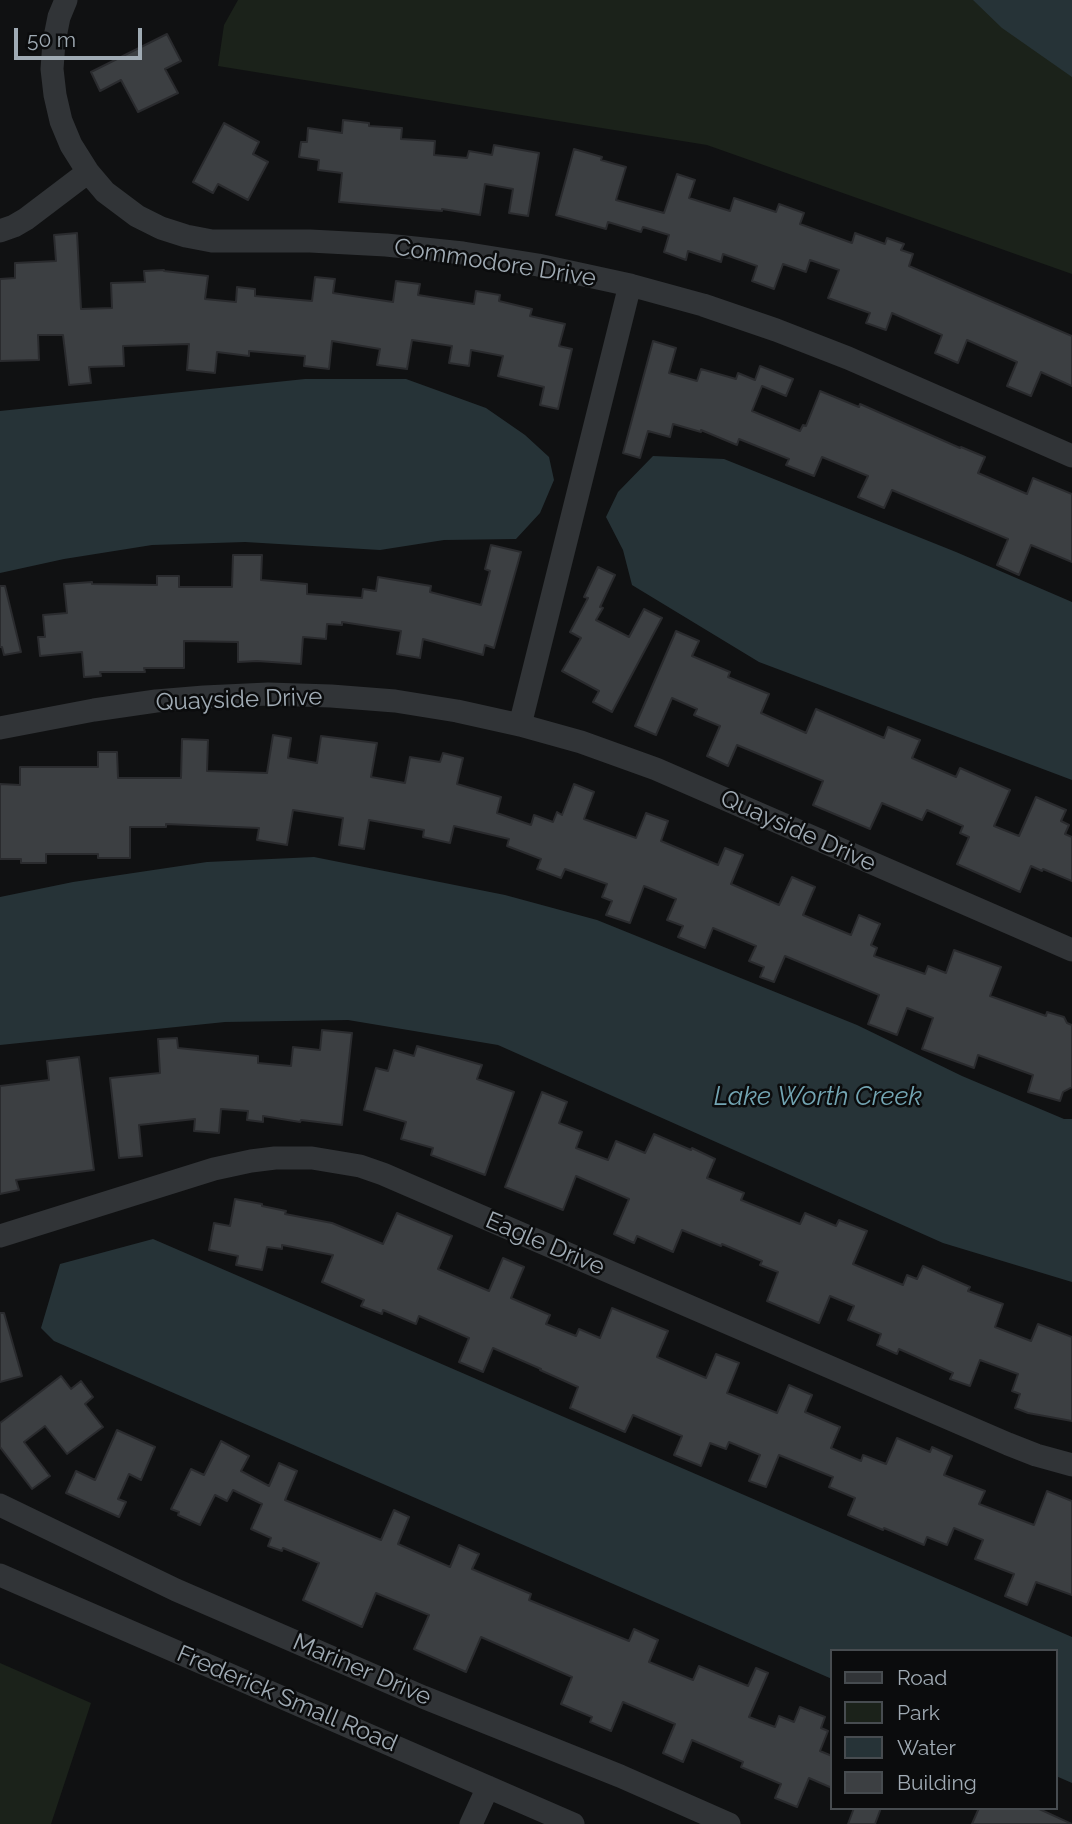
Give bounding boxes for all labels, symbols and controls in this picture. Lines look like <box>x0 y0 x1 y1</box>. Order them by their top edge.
scale bar <box>18 14 145 58</box>
text: 50 m <box>27 27 76 52</box>
street label: Commodore Drive <box>392 233 598 293</box>
street label: Quayside Drive <box>155 683 323 717</box>
street label: Quayside Drive <box>716 784 880 878</box>
water label: Lake Worth Creek <box>714 1081 922 1113</box>
street label: Eagle Drive <box>481 1206 609 1282</box>
street label: Mariner Drive <box>288 1628 436 1712</box>
street label: Frederick Small Road <box>173 1640 401 1758</box>
legend <box>830 1649 1058 1810</box>
text: Road <box>897 1665 947 1690</box>
text: Park <box>897 1700 940 1725</box>
text: Water <box>897 1735 956 1760</box>
text: Building <box>897 1770 977 1795</box>

